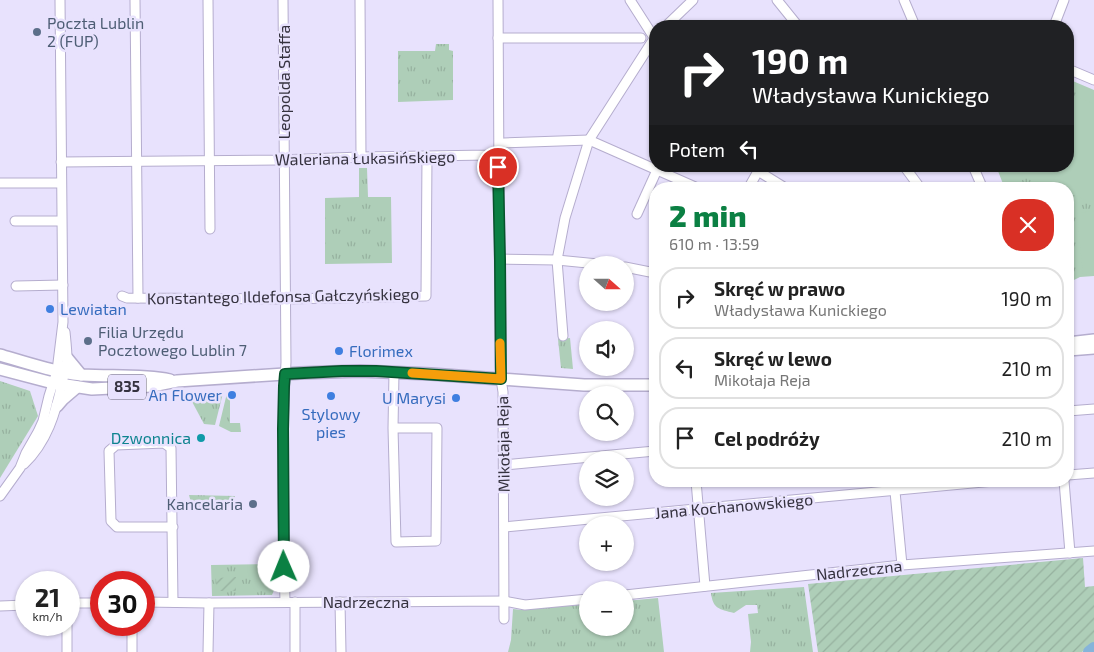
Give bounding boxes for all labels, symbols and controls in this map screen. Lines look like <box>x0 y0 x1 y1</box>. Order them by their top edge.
place label: Poczta Lublin 2 (FUP) <box>47 13 144 50</box>
street label: Leopolda Staffa <box>274 25 293 139</box>
marker: Poczta Lublin 2 (FUP) <box>31 26 43 38</box>
text: 190 m <box>752 39 848 81</box>
icon: right <box>669 40 734 105</box>
text: Władysława Kunickiego <box>752 81 990 107</box>
icon: left <box>735 135 763 163</box>
text: Potem <box>669 138 725 161</box>
street label: Waleriana Łukasińskiego <box>275 146 455 169</box>
pin <box>477 146 519 188</box>
icon: arrive <box>484 153 512 181</box>
text: 2 min <box>669 197 747 233</box>
button: close <box>1002 199 1054 251</box>
text: 610 m · 13:59 <box>669 234 759 253</box>
north arrow <box>579 256 634 311</box>
map controls <box>579 256 634 636</box>
text: Skręć w prawo <box>714 277 845 300</box>
street label: Konstantego Ildefonsa Gałczyńskiego <box>147 284 419 307</box>
icon: right <box>671 284 699 312</box>
text: 190 m <box>1001 287 1052 310</box>
place label: Lewiatan <box>60 299 127 318</box>
text: Władysława Kunickiego <box>714 300 887 319</box>
marker: Lewiatan <box>44 303 56 315</box>
button: sound <box>579 321 634 376</box>
place label: Filia Urzędu Pocztowego Lublin 7 <box>98 322 247 359</box>
marker: Filia Urzędu Pocztowego Lublin 7 <box>82 335 94 347</box>
place label: Florimex <box>349 341 413 360</box>
marker: Florimex <box>333 345 345 357</box>
text: Skręć w lewo <box>714 347 832 370</box>
icon: left <box>671 354 699 382</box>
text: 210 m <box>1001 357 1052 380</box>
text: Mikołaja Reja <box>714 370 811 389</box>
road number: 835 <box>108 374 146 400</box>
place label: An Flower <box>149 385 223 404</box>
button: search <box>579 386 634 441</box>
place label: U Marysi <box>382 388 446 407</box>
marker: An Flower <box>226 389 238 401</box>
marker: Stylowy pies <box>325 390 337 402</box>
marker: U Marysi <box>450 392 462 404</box>
street label: Mikołaja Reja <box>492 396 514 492</box>
place label: Stylowy pies <box>302 404 361 441</box>
icon: arrive <box>671 424 699 452</box>
text: Cel podróży <box>714 427 820 450</box>
text: 210 m <box>1001 427 1052 450</box>
place label: Dzwonnica <box>111 428 191 447</box>
marker: Dzwonnica <box>195 432 207 444</box>
button: layers <box>579 451 634 506</box>
street label: Jana Kochanowskiego <box>654 489 814 522</box>
place label: Kancelaria <box>166 494 243 513</box>
marker: Kancelaria <box>247 498 259 510</box>
button: + <box>579 516 634 571</box>
position arrow <box>257 540 309 592</box>
street label: Nadrzeczna <box>815 556 903 583</box>
speed limit sign: 30 <box>90 571 155 636</box>
button: − <box>579 581 634 636</box>
text: 21 <box>35 582 60 612</box>
street label: Nadrzeczna <box>323 592 409 611</box>
text: km/h <box>33 609 62 623</box>

